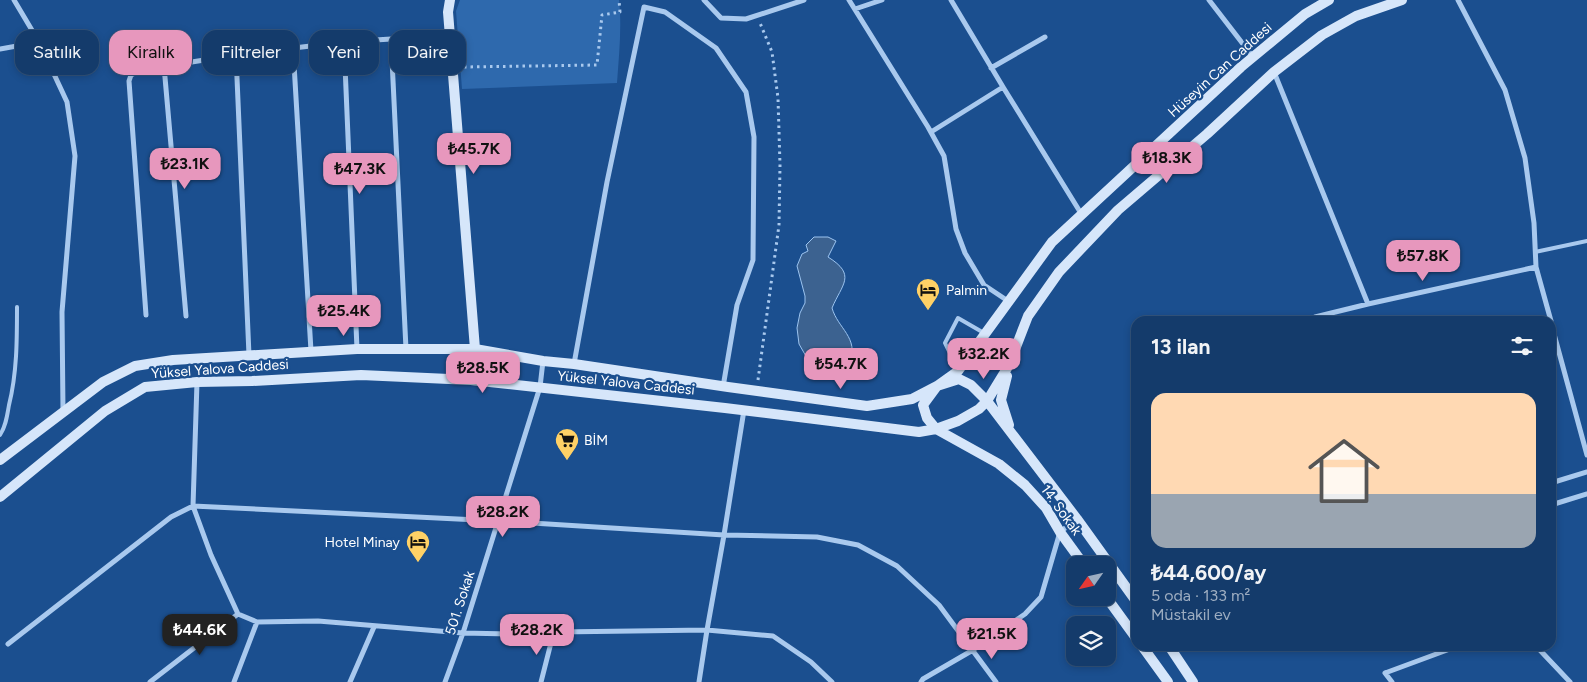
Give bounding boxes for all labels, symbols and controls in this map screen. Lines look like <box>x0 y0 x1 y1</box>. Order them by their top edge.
street label: Hüseyin Can Caddesi <box>1165 19 1275 121</box>
chip: Satılık <box>15 30 99 75</box>
chip: Kiralık <box>109 30 192 75</box>
chip: Filtreler <box>202 30 299 75</box>
chip: Yeni <box>309 30 379 75</box>
chip: Daire <box>389 30 466 75</box>
pin: ₺45.7K <box>433 132 515 175</box>
text: ₺45.7K <box>448 139 500 158</box>
pin: ₺18.3K <box>1126 142 1208 184</box>
pin: ₺23.1K <box>144 148 226 190</box>
text: ₺18.3K <box>1142 148 1192 167</box>
pin: ₺47.3K <box>319 152 401 195</box>
text: ₺23.1K <box>161 154 209 173</box>
text: ₺47.3K <box>334 159 386 178</box>
pin: ₺57.8K <box>1382 240 1464 282</box>
text: ₺57.8K <box>1397 246 1449 265</box>
hotel icon: Palmin <box>915 277 941 311</box>
place label: Palmin <box>946 282 987 299</box>
pin: ₺25.4K <box>303 294 385 337</box>
text: ₺25.4K <box>318 301 370 320</box>
icon: filters <box>1508 332 1536 360</box>
text: 13 ilan <box>1151 334 1210 359</box>
pin: ₺32.2K <box>943 338 1025 380</box>
text: ₺32.2K <box>958 344 1010 363</box>
pin: ₺54.7K <box>800 348 882 390</box>
pin: ₺28.5K <box>442 352 524 394</box>
text: ₺54.7K <box>815 354 867 373</box>
street label: Yüksel Yalova Caddesi <box>151 356 289 382</box>
text: ₺28.5K <box>457 358 509 377</box>
street label: Yüksel Yalova Caddesi <box>557 367 695 399</box>
icon: home <box>1299 426 1389 516</box>
supermarket icon: BİM <box>554 427 580 461</box>
place label: BİM <box>584 432 608 449</box>
street label: 14. Sokak <box>1037 481 1085 539</box>
pin: ₺28.2K <box>462 496 544 538</box>
text: ₺28.2K <box>477 502 529 521</box>
hotel icon: Hotel Minay <box>405 529 431 563</box>
place label: Hotel Minay <box>325 534 401 551</box>
north arrow <box>1066 556 1116 606</box>
map controls <box>1066 556 1116 666</box>
text: ₺44,600/ay <box>1151 560 1266 585</box>
street label: 501. Sokak <box>442 569 478 637</box>
text: 5 oda · 133 m² <box>1151 586 1250 605</box>
text: Müstakil ev <box>1151 605 1231 624</box>
pin: ₺44.6K <box>159 614 241 656</box>
pin: ₺28.2K <box>496 614 578 656</box>
button: layers <box>1066 616 1116 666</box>
pin: ₺21.5K <box>951 618 1033 660</box>
text: ₺44.6K <box>173 620 227 639</box>
text: ₺28.2K <box>511 620 563 639</box>
text: ₺21.5K <box>967 624 1017 643</box>

